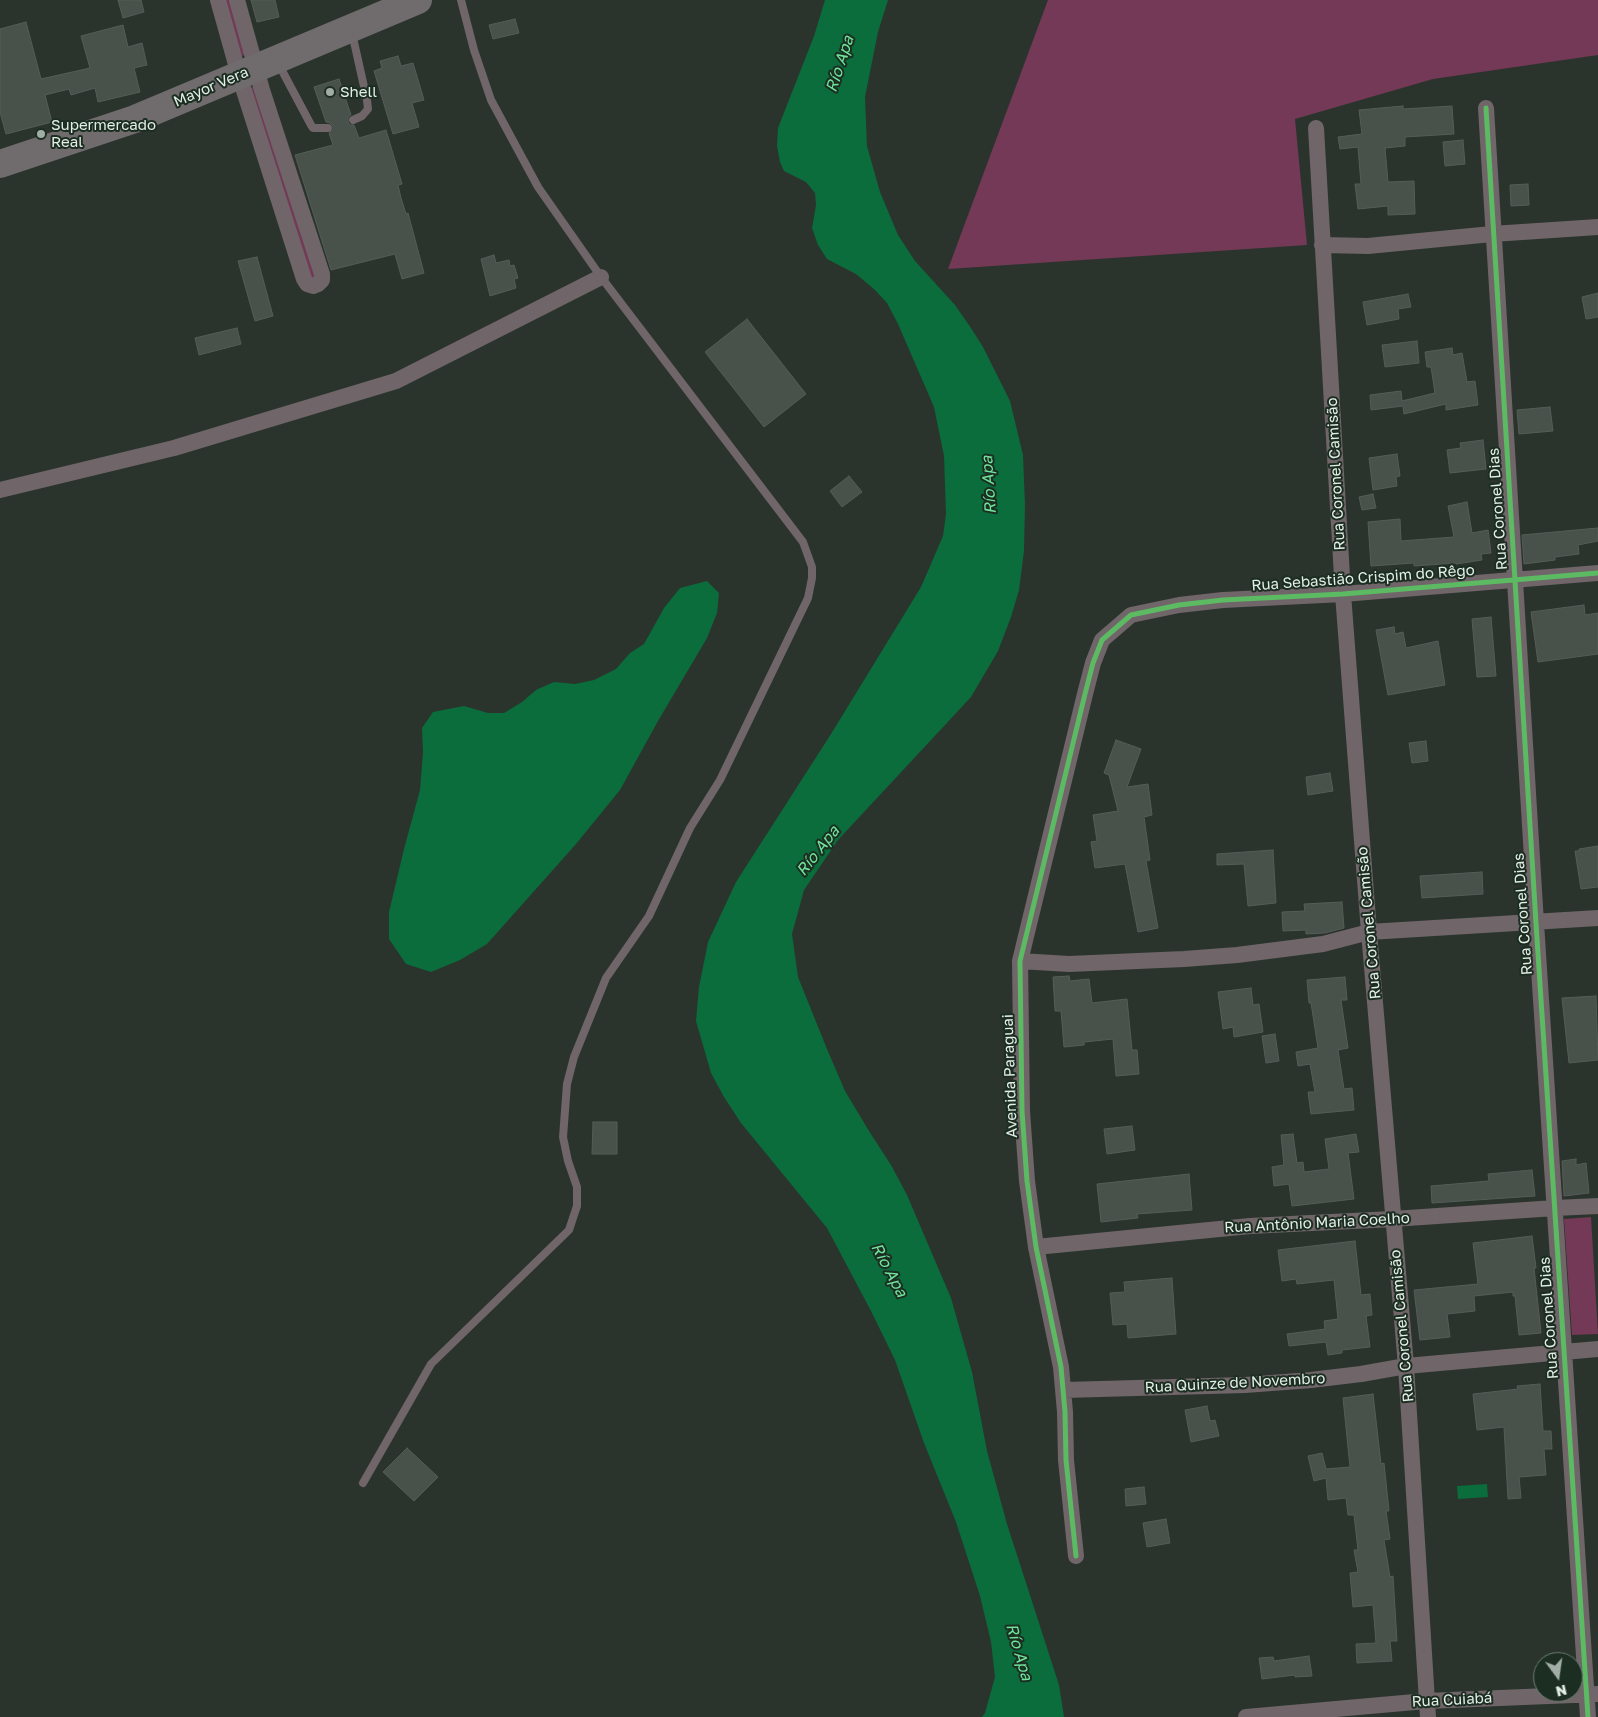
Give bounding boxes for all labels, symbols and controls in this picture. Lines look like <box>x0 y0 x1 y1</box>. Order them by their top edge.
water label: Río Apa <box>822 33 858 95</box>
street label: Mayor Vera <box>171 63 251 111</box>
place label: Shell <box>340 83 377 101</box>
marker: Shell <box>324 86 336 98</box>
place label: Supermercado Real <box>51 116 156 151</box>
marker: Supermercado Real <box>35 128 47 140</box>
street label: Rua Coronel Camisão <box>1323 397 1349 551</box>
street label: Rua Coronel Dias <box>1485 447 1511 571</box>
water label: Río Apa <box>977 455 1001 515</box>
street label: Rua Sebastião Crispim do Rêgo <box>1251 561 1475 595</box>
water label: Río Apa <box>792 822 844 880</box>
street label: Rua Coronel Camisão <box>1353 846 1385 1000</box>
street label: Rua Coronel Dias <box>1510 852 1536 976</box>
street label: Avenida Paraguai <box>999 1014 1021 1138</box>
street label: Rua Antônio Maria Coelho <box>1224 1209 1410 1237</box>
water label: Río Apa <box>867 1240 911 1300</box>
street label: Rua Coronel Camisão <box>1386 1249 1418 1403</box>
street label: Rua Coronel Dias <box>1536 1256 1562 1380</box>
street label: Rua Quinze de Novembro <box>1144 1369 1326 1397</box>
water label: Río Apa <box>1002 1621 1036 1683</box>
north arrow <box>1533 1652 1583 1702</box>
text: N <box>1554 1682 1569 1701</box>
street label: Rua Cuiabá <box>1411 1689 1493 1711</box>

